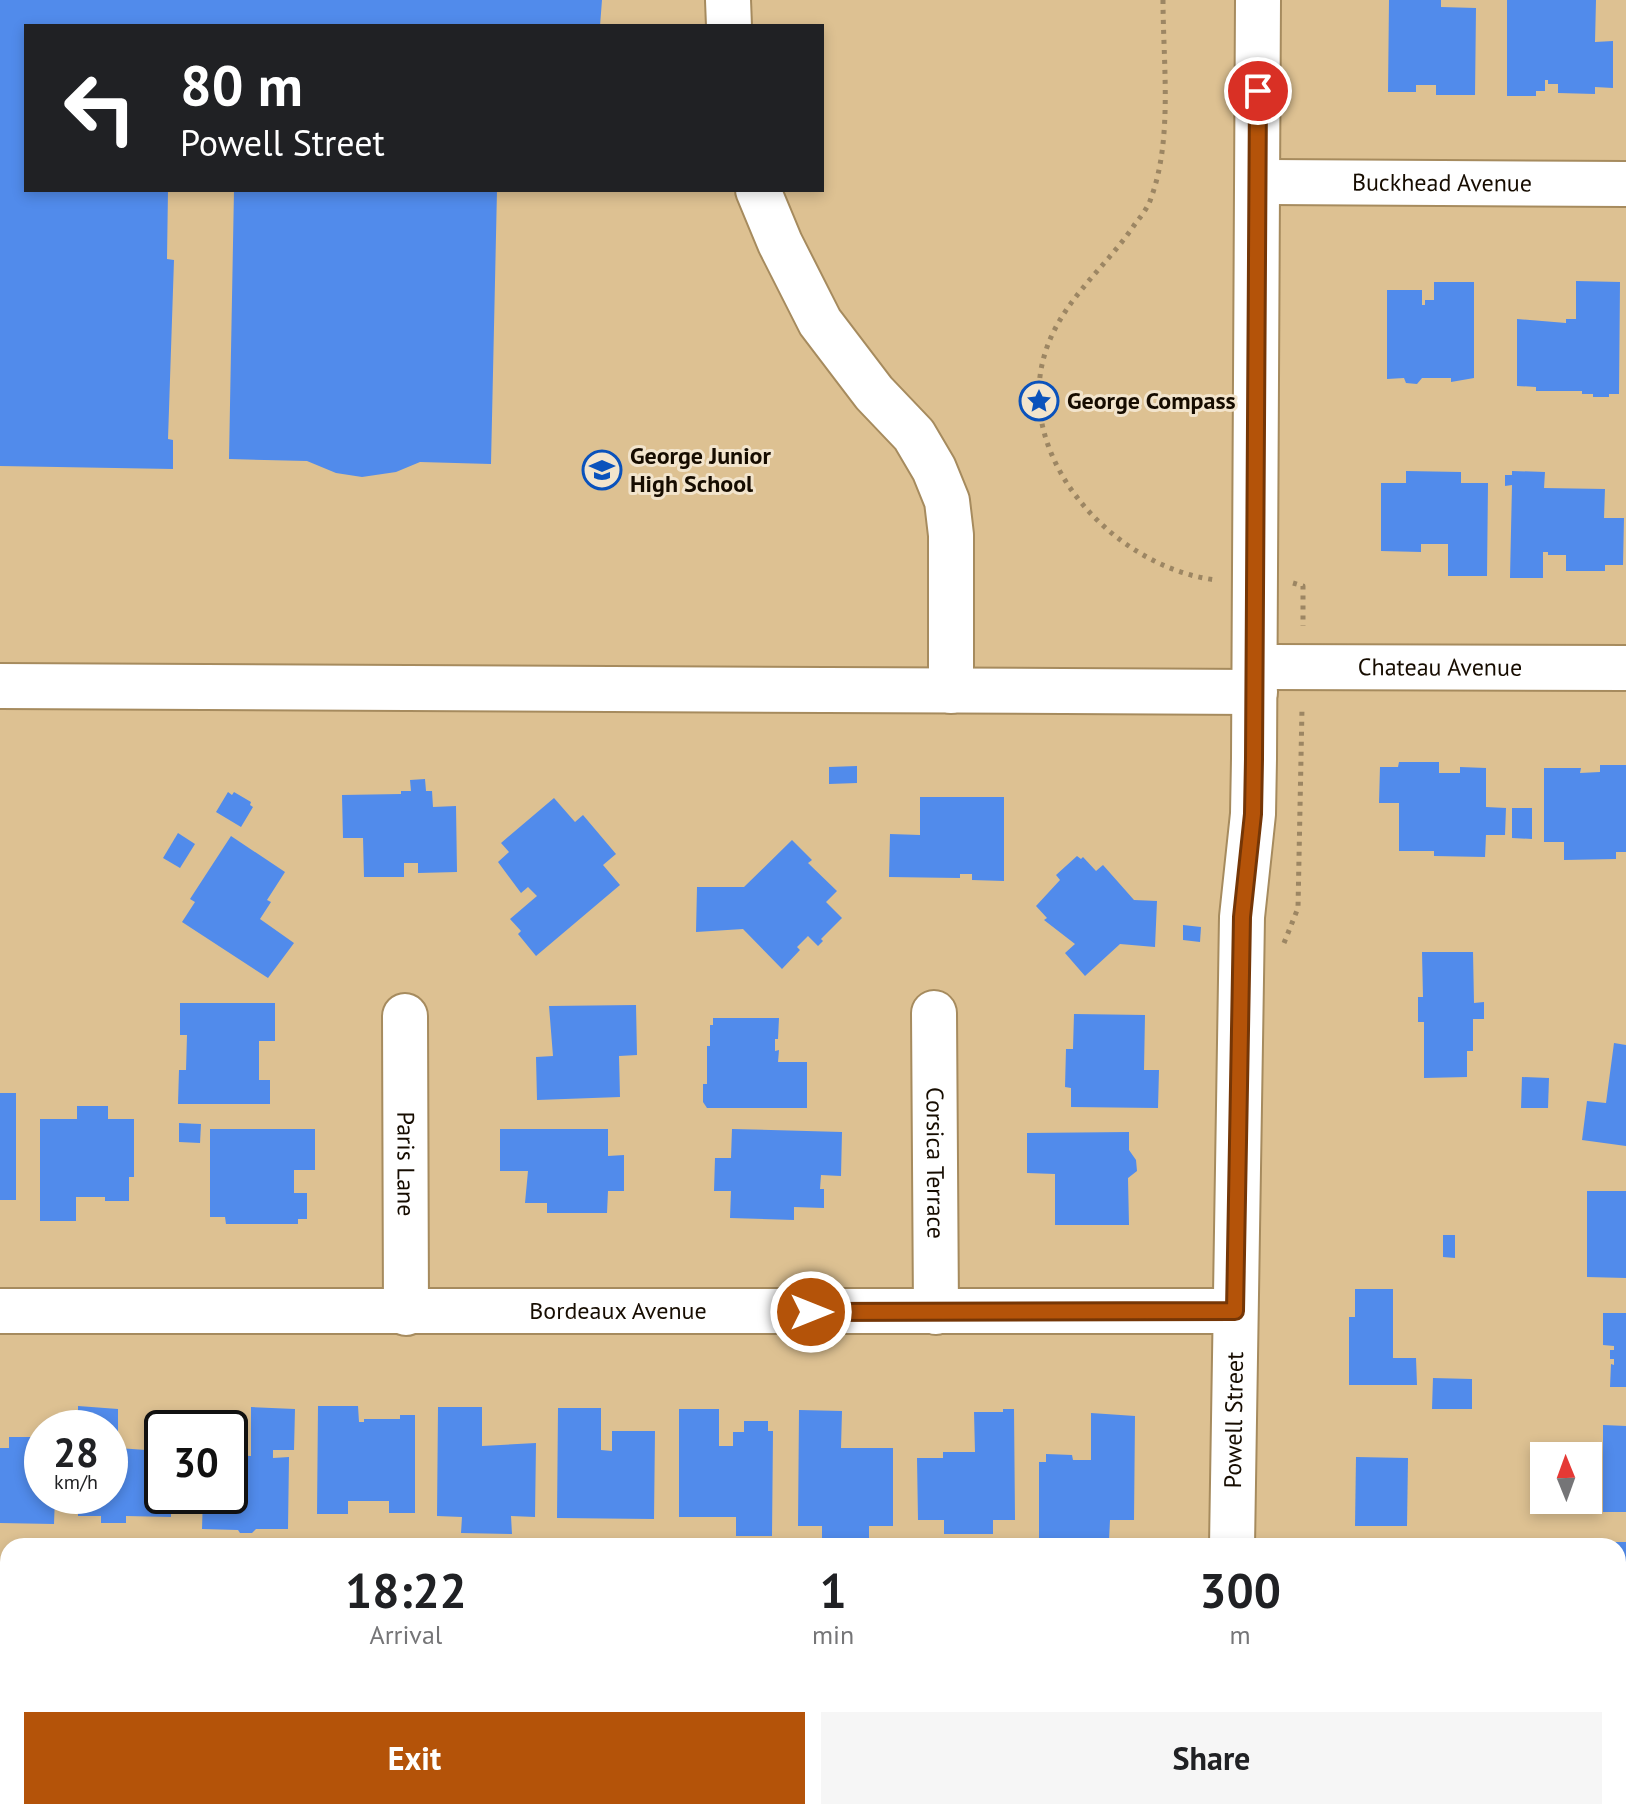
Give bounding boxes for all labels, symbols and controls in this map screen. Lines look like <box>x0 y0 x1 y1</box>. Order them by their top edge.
text: 80 m <box>180 49 303 121</box>
icon: left <box>48 56 152 160</box>
pin <box>1224 57 1292 125</box>
icon: arrive <box>1236 69 1280 113</box>
text: Powell Street <box>180 119 385 166</box>
street label: Buckhead Avenue <box>1352 167 1532 198</box>
place icon: George Compass <box>1018 380 1060 422</box>
place label: George Compass <box>1067 385 1236 416</box>
place label: George Junior High School <box>630 440 771 499</box>
school or university icon: George Junior High School <box>581 449 623 491</box>
street label: Chateau Avenue <box>1358 651 1522 683</box>
street label: Corsica Terrace <box>919 1087 952 1239</box>
street label: Paris Lane <box>390 1112 422 1216</box>
position arrow <box>769 1270 853 1354</box>
street label: Bordeaux Avenue <box>529 1295 707 1326</box>
street label: Powell Street <box>1217 1351 1250 1489</box>
speed limit sign: 30 <box>144 1410 248 1514</box>
text: 28 <box>53 1426 99 1478</box>
north arrow <box>1530 1442 1602 1514</box>
map controls <box>1530 1442 1602 1514</box>
text: km/h <box>54 1469 98 1495</box>
text: 18:22 <box>345 1559 467 1621</box>
text: 1 <box>819 1559 847 1621</box>
text: 300 <box>1199 1559 1281 1621</box>
text: Arrival <box>370 1618 442 1651</box>
text: min <box>812 1618 854 1651</box>
text: m <box>1230 1618 1251 1651</box>
button: Exit <box>24 1712 805 1804</box>
button: Share <box>821 1712 1602 1804</box>

